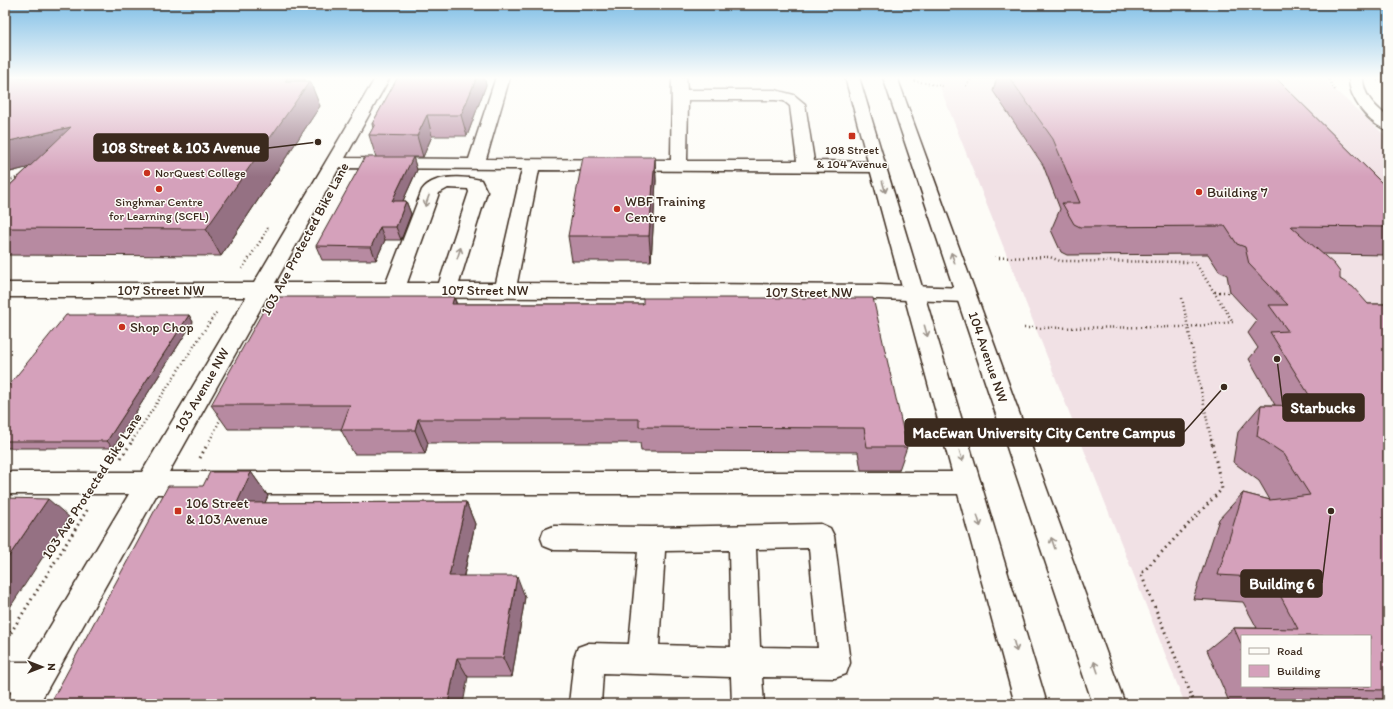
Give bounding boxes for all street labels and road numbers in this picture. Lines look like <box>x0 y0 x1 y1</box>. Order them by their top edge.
street label: 103 Ave Protected Bike Lane <box>257 159 353 318</box>
street label: 107 Street NW <box>118 282 204 299</box>
street label: 107 Street NW <box>442 282 528 299</box>
street label: 107 Street NW <box>766 284 852 301</box>
street label: 104 Avenue NW <box>964 309 1012 405</box>
street label: 103 Avenue NW <box>171 345 233 435</box>
street label: 103 Ave Protected Bike Lane <box>38 409 146 562</box>

